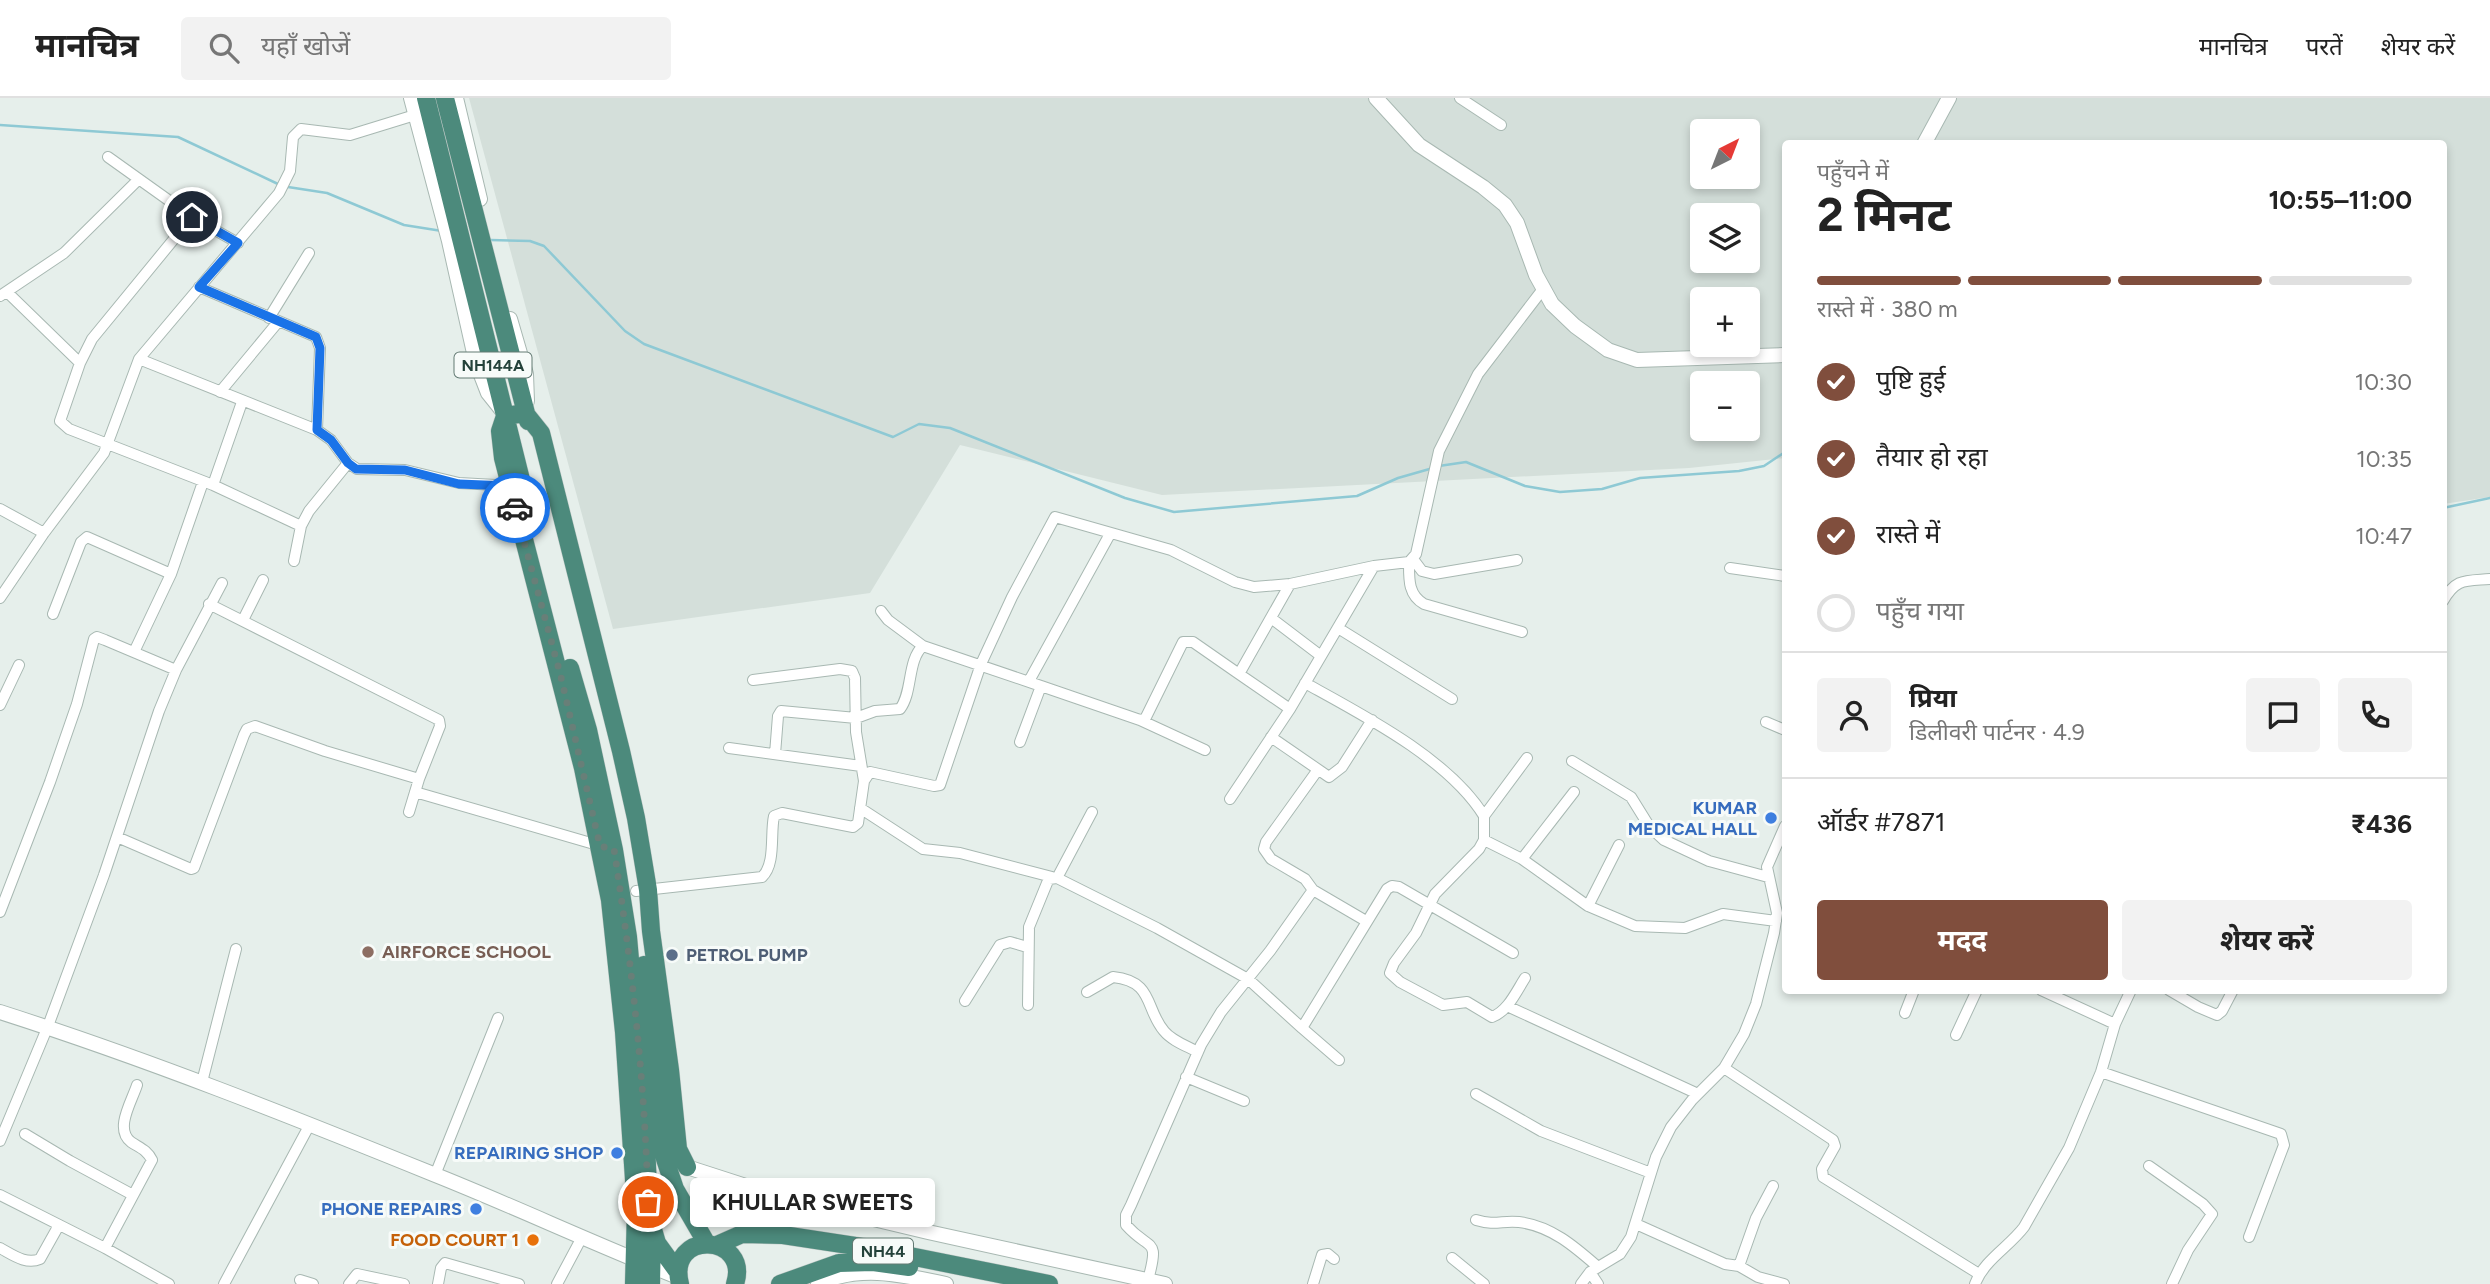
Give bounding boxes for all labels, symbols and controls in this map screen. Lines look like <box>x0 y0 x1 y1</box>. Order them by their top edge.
search box <box>181 17 671 80</box>
text: मानचित्र <box>35 26 139 65</box>
icon: search <box>205 29 243 67</box>
text: यहाँ खोजें <box>261 30 350 62</box>
text: मानचित्र <box>2199 32 2268 61</box>
text: परतें <box>2306 32 2343 61</box>
text: शेयर करें <box>2381 32 2455 61</box>
north arrow <box>1690 119 1760 189</box>
map controls <box>1690 119 1760 441</box>
text: पहुँचने में <box>1817 158 1889 186</box>
text: 10:55–11:00 <box>2268 184 2412 216</box>
pin <box>162 187 222 247</box>
text: 2 मिनट <box>1817 187 1951 243</box>
icon: home <box>173 198 211 236</box>
button: layers <box>1690 203 1760 273</box>
button: + <box>1690 287 1760 357</box>
text: रास्ते में · 380 m <box>1817 295 1958 323</box>
road number: NH144A <box>454 353 532 378</box>
icon: check <box>1817 363 1855 401</box>
text: पुष्टि हुई <box>1876 364 1946 396</box>
text: 10:30 <box>2355 368 2412 396</box>
button: − <box>1690 371 1760 441</box>
icon: check <box>1817 440 1855 478</box>
text: तैयार हो रहा <box>1876 441 1988 473</box>
text: 10:35 <box>2356 445 2412 473</box>
courier <box>480 473 550 543</box>
icon: car <box>496 489 534 527</box>
icon: check <box>1817 517 1855 555</box>
text: रास्ते में <box>1876 518 1940 550</box>
text: 10:47 <box>2355 522 2412 550</box>
text: पहुँच गया <box>1876 595 1964 627</box>
button: person <box>1817 678 1891 752</box>
button: chat <box>2246 678 2320 752</box>
button: phone <box>2338 678 2412 752</box>
text: प्रिया <box>1909 682 1957 714</box>
text: डिलीवरी पार्टनर · 4.9 <box>1909 718 2085 746</box>
place label: KUMAR MEDICAL HALL <box>1628 797 1757 840</box>
text: ऑर्डर #7871 <box>1817 806 1946 838</box>
text: ₹436 <box>2350 808 2412 840</box>
marker: KUMAR MEDICAL HALL <box>1763 810 1779 826</box>
button: मदद <box>1817 900 2108 980</box>
button: शेयर करें <box>2122 900 2412 980</box>
place label: AIRFORCE SCHOOL <box>382 941 551 963</box>
marker: AIRFORCE SCHOOL <box>360 944 376 960</box>
place label: PETROL PUMP <box>686 944 808 966</box>
marker: PETROL PUMP <box>664 947 680 963</box>
place label: REPAIRING SHOP <box>454 1142 603 1164</box>
marker: REPAIRING SHOP <box>609 1145 625 1161</box>
pin <box>618 1172 678 1232</box>
callout: KHULLAR SWEETS <box>690 1178 935 1226</box>
icon: bag <box>629 1183 667 1221</box>
text: KHULLAR SWEETS <box>712 1188 913 1216</box>
place label: PHONE REPAIRS <box>321 1198 462 1220</box>
marker: PHONE REPAIRS <box>468 1201 484 1217</box>
place label: FOOD COURT 1 <box>390 1229 519 1251</box>
marker: FOOD COURT 1 <box>525 1232 541 1248</box>
road number: NH44 <box>853 1238 913 1264</box>

